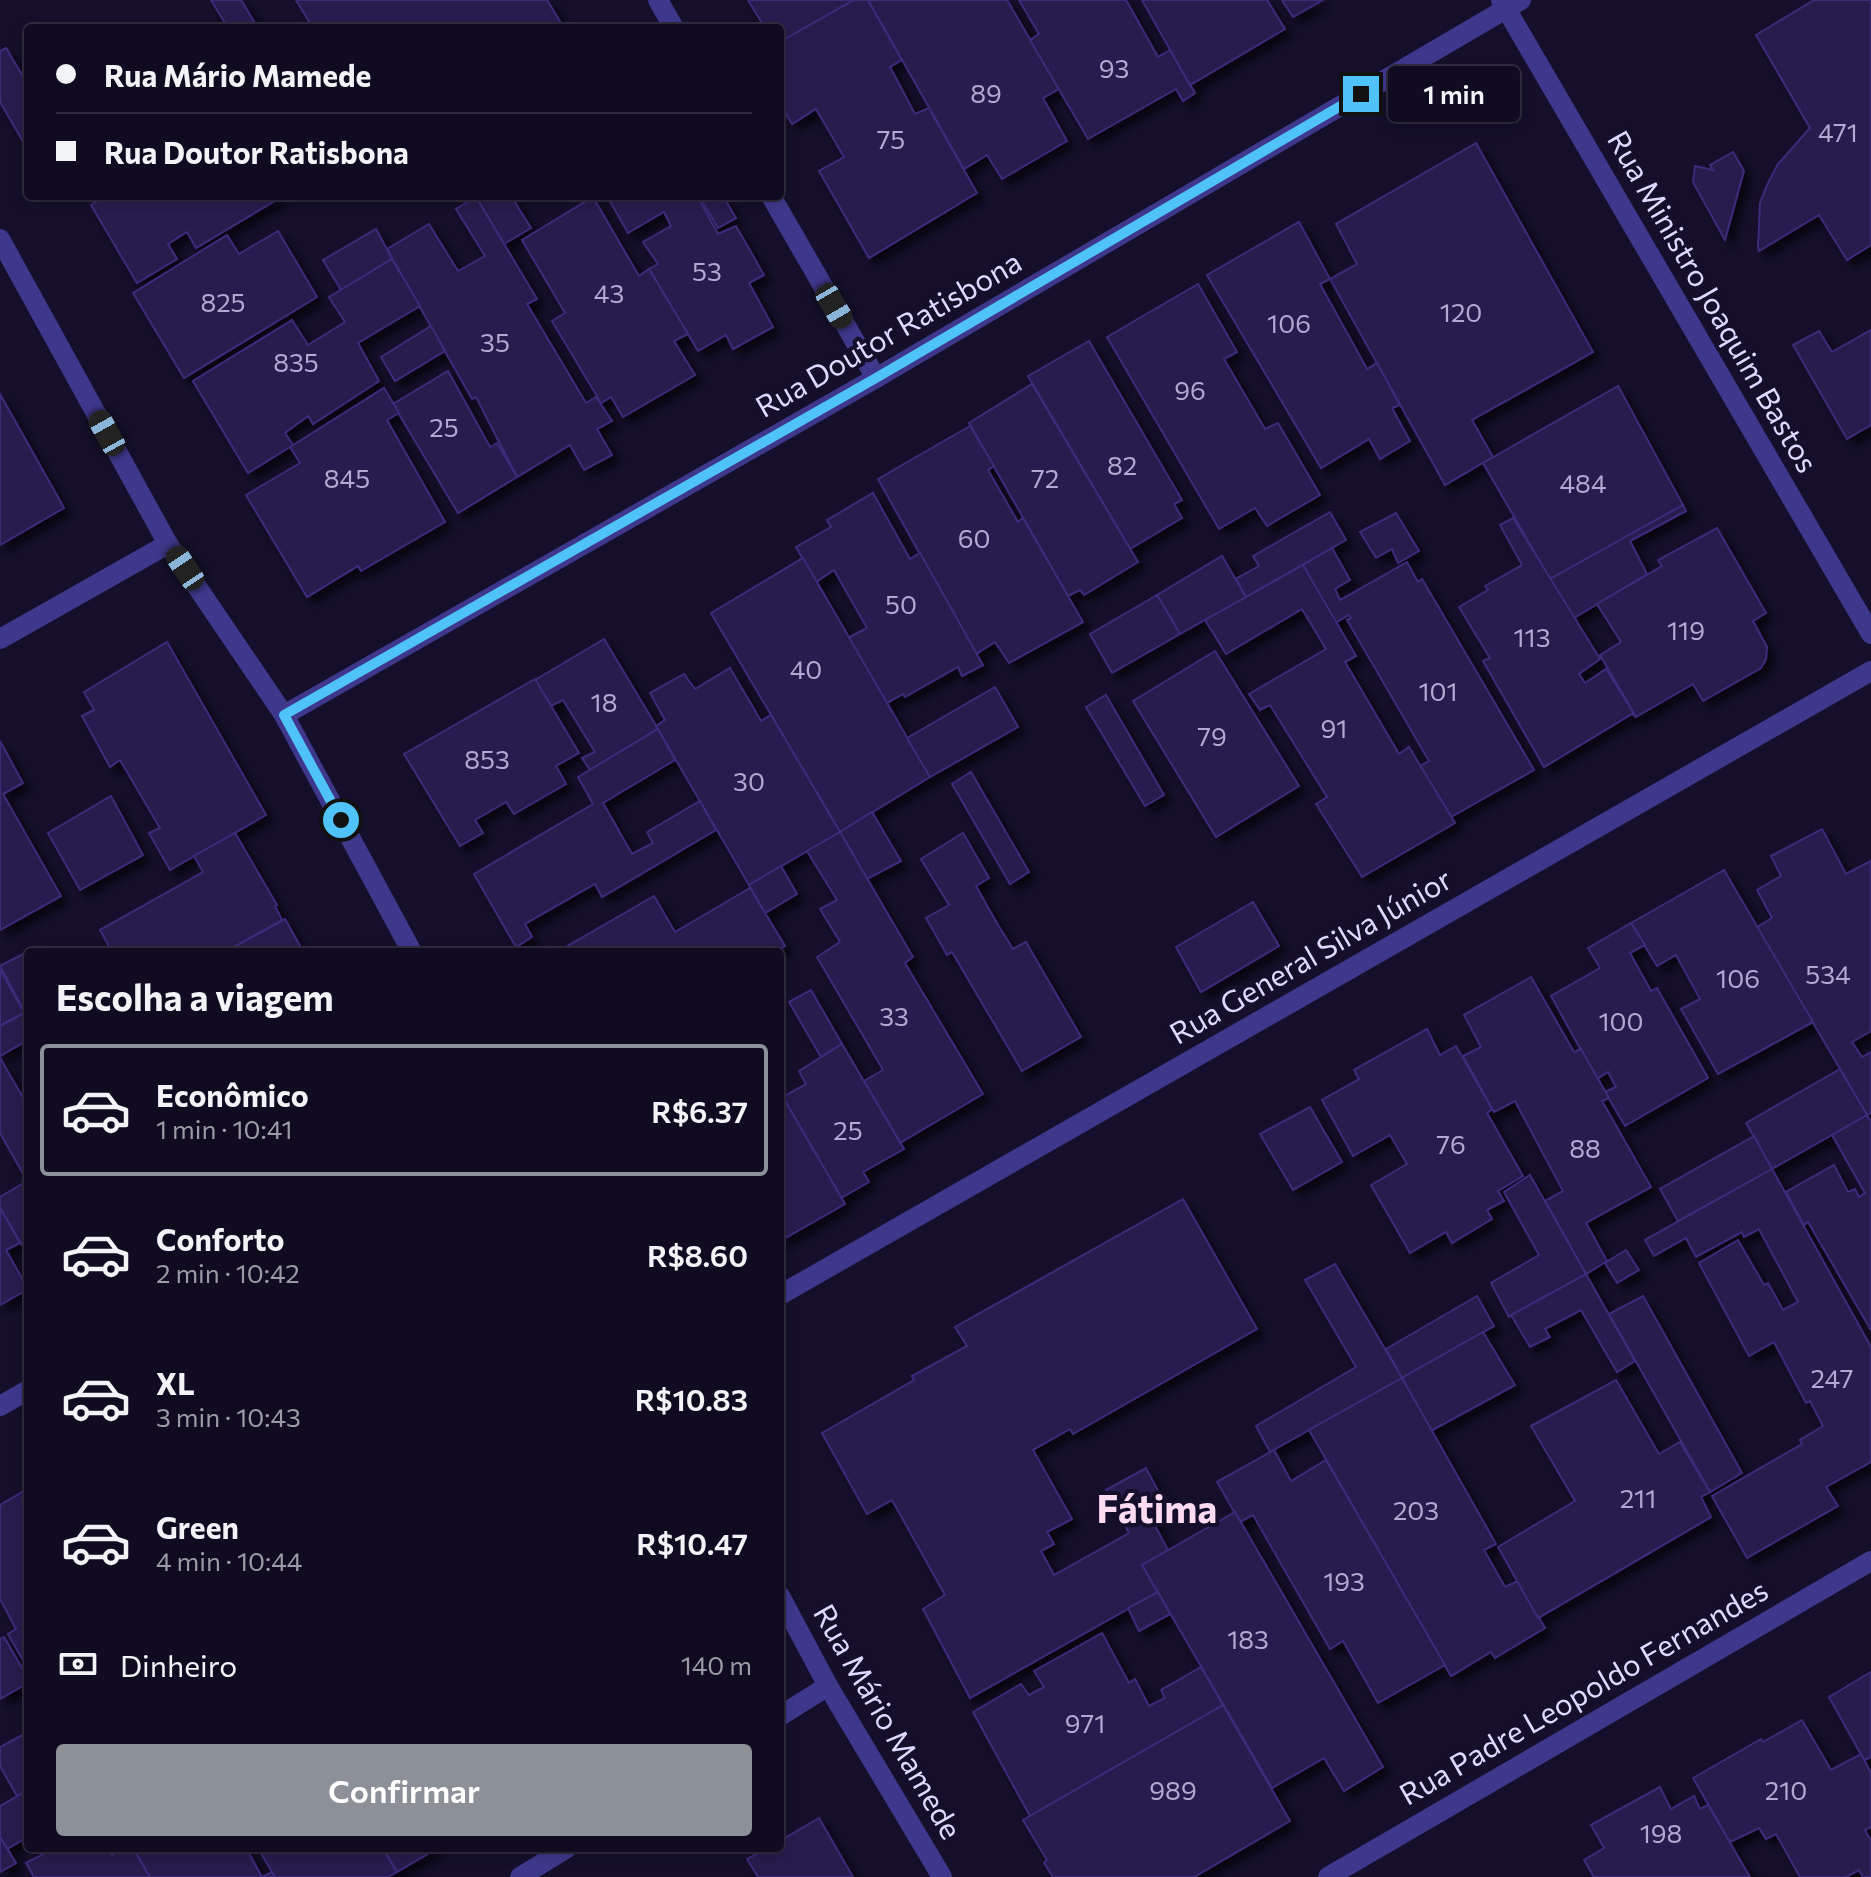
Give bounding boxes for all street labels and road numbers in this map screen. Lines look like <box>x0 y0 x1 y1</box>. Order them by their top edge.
street label: Rua Ministro Joaquim Bastos <box>1601 123 1827 478</box>
street label: Rua Doutor Ratisbona <box>748 242 1027 424</box>
street label: Rua General Silva Júnior <box>1162 859 1457 1051</box>
street label: Rua Padre Leopoldo Fernandes <box>1392 1570 1774 1812</box>
street label: Rua Mário Mamede <box>807 1597 971 1845</box>

